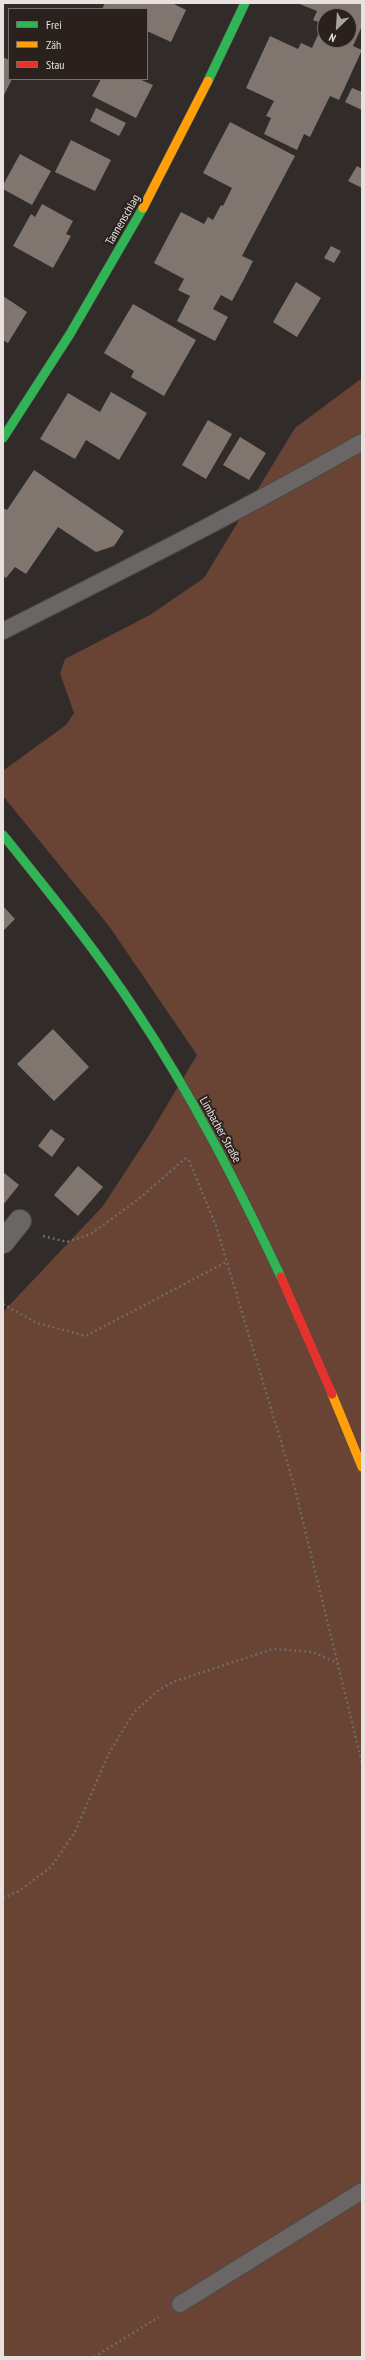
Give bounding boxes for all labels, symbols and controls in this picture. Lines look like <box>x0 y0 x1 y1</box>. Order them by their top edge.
legend <box>8 8 148 80</box>
north arrow <box>317 8 357 48</box>
text: Frei <box>46 17 62 32</box>
text: N <box>327 30 338 46</box>
text: Zäh <box>46 37 61 52</box>
text: Stau <box>46 57 64 72</box>
street label: Tannenschlag <box>103 192 143 248</box>
street label: Limbacher Straße <box>196 1095 244 1165</box>

